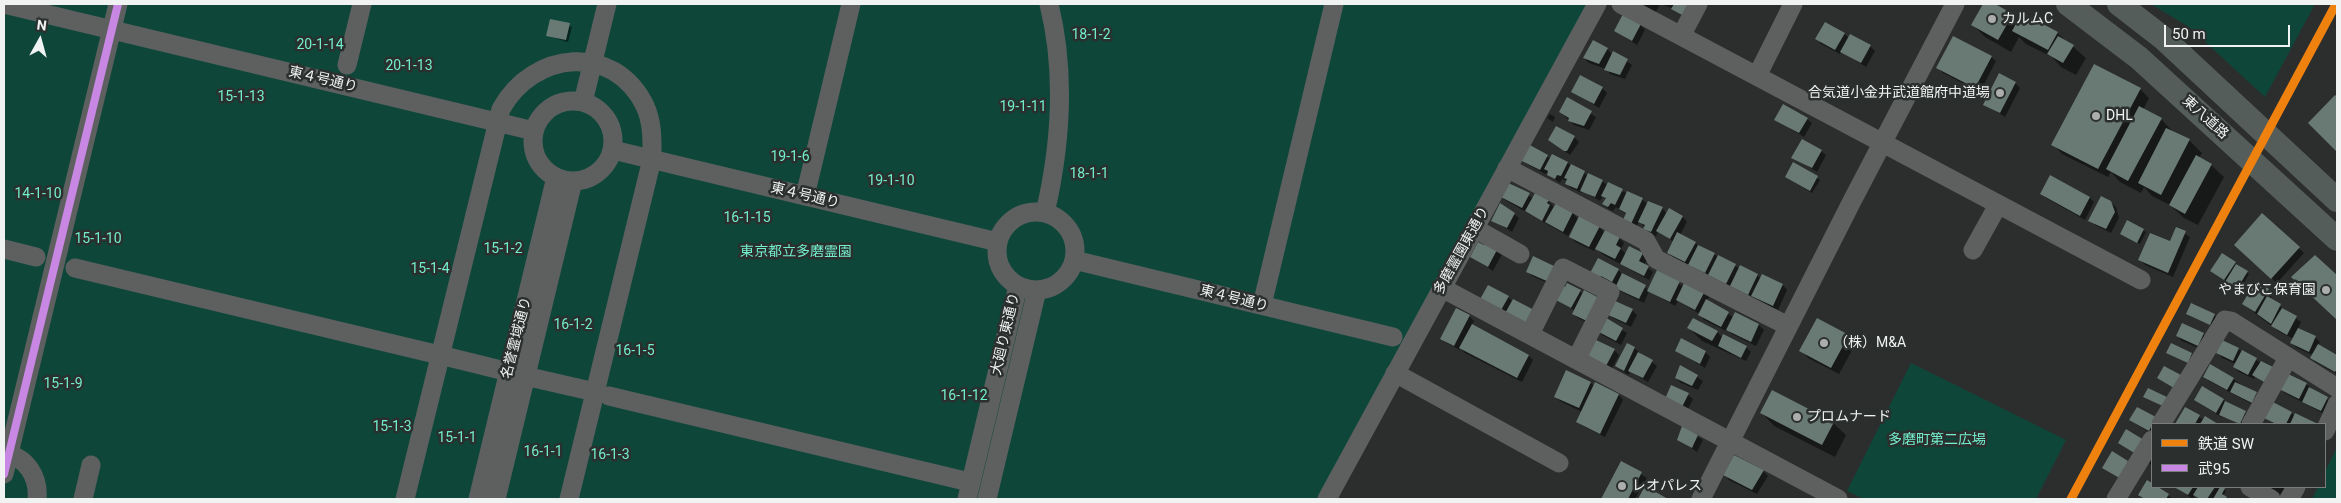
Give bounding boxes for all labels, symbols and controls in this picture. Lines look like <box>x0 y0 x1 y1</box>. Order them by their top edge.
place label: カルムC <box>2002 11 2053 27</box>
marker: カルムC <box>1986 13 1998 25</box>
north arrow <box>15 15 65 65</box>
scale bar <box>2166 15 2292 47</box>
text: N <box>36 17 48 34</box>
text: 50 m <box>2172 25 2206 43</box>
park label: 18-1-2 <box>1071 27 1111 43</box>
park label: 20-1-14 <box>296 37 344 53</box>
park label: 20-1-13 <box>385 58 433 74</box>
street label: 東４号通り <box>287 64 359 96</box>
place label: 合気道小金井武道館府中道場 <box>1808 85 1990 101</box>
marker: 合気道小金井武道館府中道場 <box>1994 87 2006 99</box>
park label: 15-1-13 <box>217 89 265 105</box>
street label: 東八道路 <box>2179 93 2231 143</box>
park label: 19-1-11 <box>999 99 1047 115</box>
place label: DHL <box>2106 108 2133 124</box>
marker: DHL <box>2090 110 2102 122</box>
park label: 19-1-6 <box>770 149 810 165</box>
park label: 18-1-1 <box>1069 166 1109 182</box>
park label: 19-1-10 <box>867 173 915 189</box>
street label: 東４号通り <box>769 180 841 212</box>
park label: 14-1-10 <box>14 186 62 202</box>
street label: 多磨霊園東通り <box>1431 204 1493 298</box>
park label: 16-1-15 <box>723 210 771 226</box>
park label: 15-1-10 <box>74 231 122 247</box>
park label: 15-1-2 <box>483 241 523 257</box>
park label: 東京都立多磨霊園 <box>740 244 852 260</box>
park label: 15-1-4 <box>410 261 450 277</box>
street label: 東４号通り <box>1198 282 1270 316</box>
place label: やまびこ保育園 <box>2218 282 2316 298</box>
marker: やまびこ保育園 <box>2320 284 2332 296</box>
street label: 大廻り東通り <box>988 291 1024 377</box>
street label: 名誉霊域通り <box>499 295 535 381</box>
park label: 16-1-2 <box>553 317 593 333</box>
place label: （株）M&A <box>1834 335 1906 351</box>
marker: （株）M&A <box>1818 337 1830 349</box>
park label: 16-1-5 <box>615 343 655 359</box>
park label: 15-1-9 <box>43 376 83 392</box>
park label: 16-1-12 <box>940 388 988 404</box>
place label: プロムナード <box>1807 409 1891 425</box>
marker: プロムナード <box>1791 411 1803 423</box>
park label: 15-1-3 <box>372 419 412 435</box>
legend <box>2151 423 2326 488</box>
park label: 15-1-1 <box>437 430 477 446</box>
park label: 多磨町第二広場 <box>1888 432 1986 448</box>
text: 鉄道 SW <box>2198 435 2254 453</box>
park label: 16-1-1 <box>523 444 563 460</box>
park label: 16-1-3 <box>590 447 630 463</box>
text: 武95 <box>2198 460 2230 478</box>
place label: レオパレス <box>1632 478 1702 494</box>
marker: レオパレス <box>1616 480 1628 492</box>

